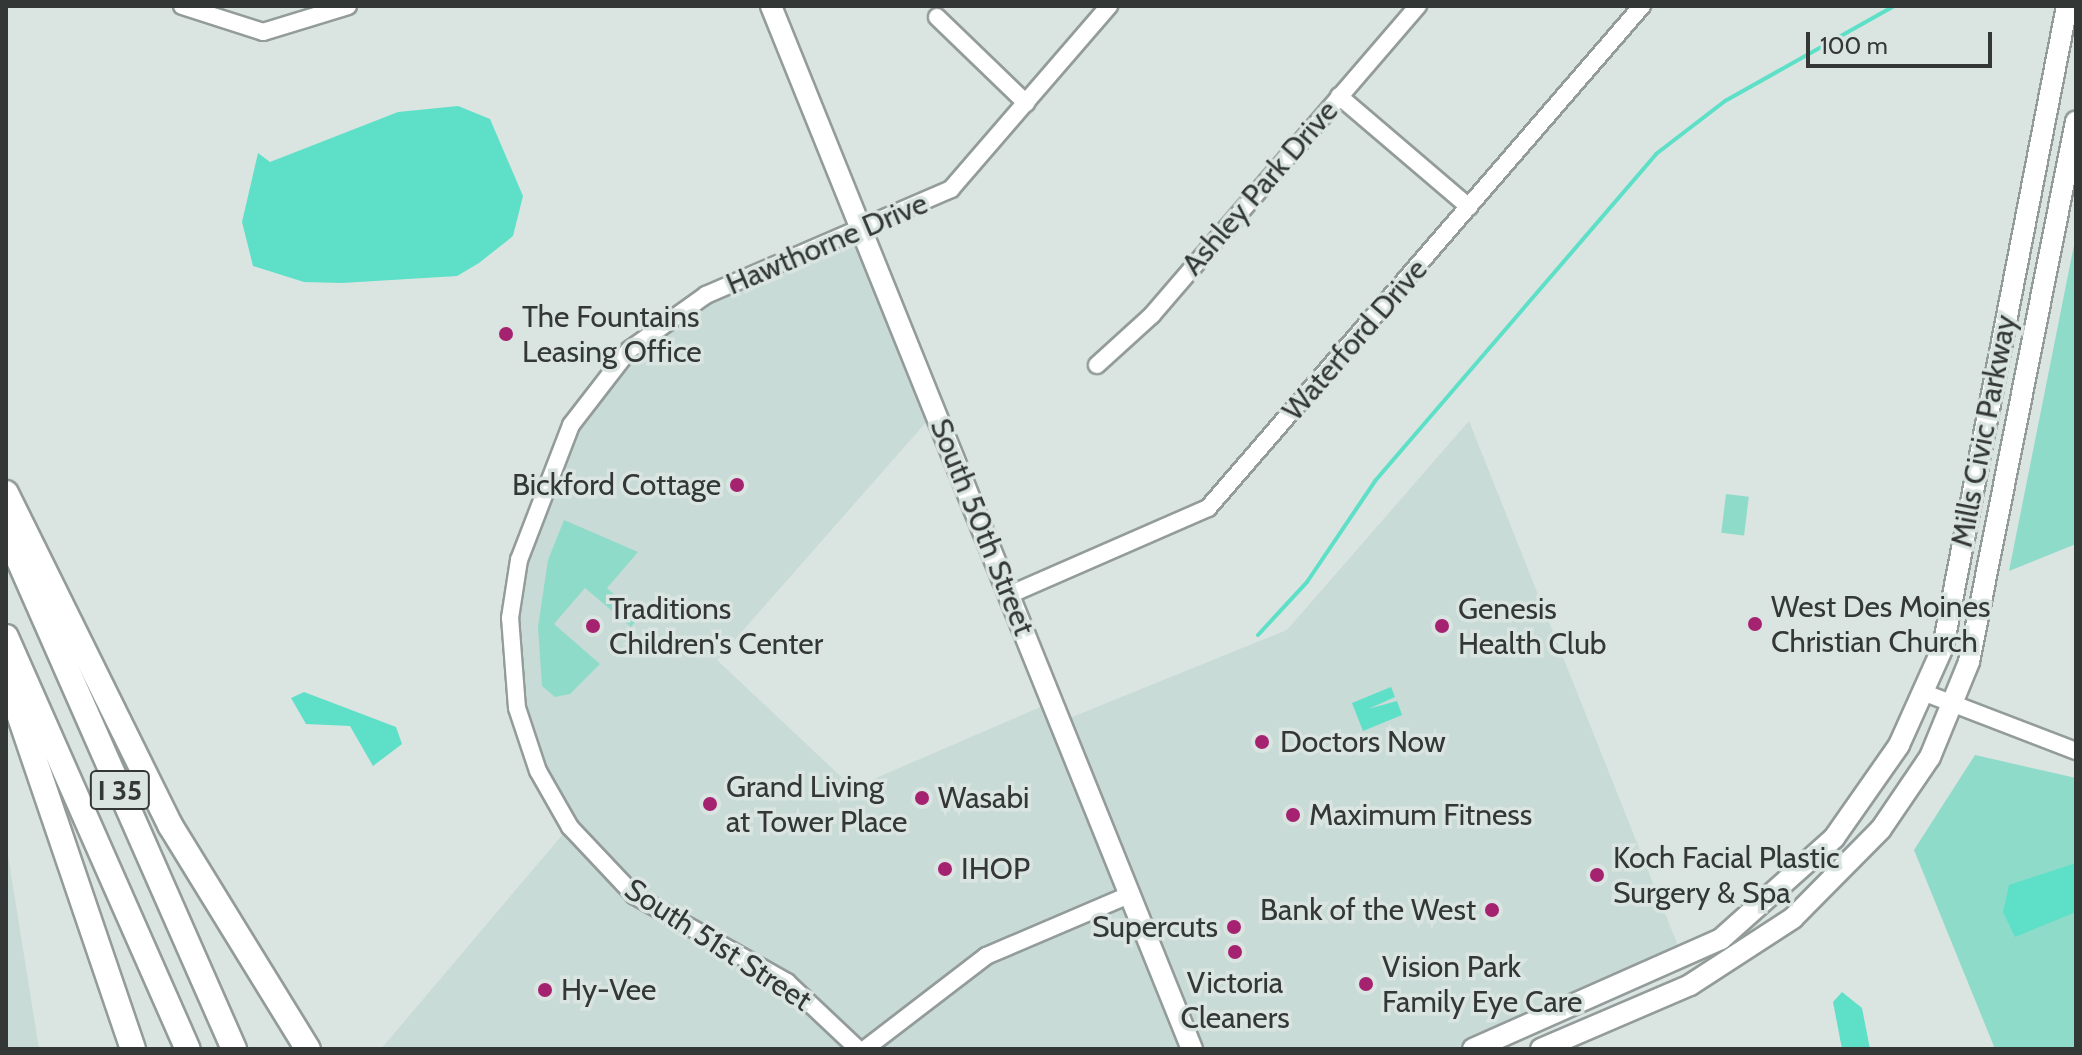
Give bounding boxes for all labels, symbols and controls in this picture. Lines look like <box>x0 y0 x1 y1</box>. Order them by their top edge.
scale bar <box>1810 16 1996 66</box>
text: 100 m <box>1820 31 1888 60</box>
street label: Ashley Park Drive <box>1174 93 1346 283</box>
street label: Hawthorne Drive <box>721 185 933 303</box>
street label: Waterford Drive <box>1275 252 1435 428</box>
place label: The Fountains Leasing Office <box>522 299 702 370</box>
street label: Mills Civic Parkway <box>1944 312 2024 550</box>
marker: The Fountains Leasing Office <box>497 325 515 343</box>
street label: South 50th Street <box>922 414 1042 640</box>
place label: Bickford Cottage <box>512 467 721 503</box>
marker: Bickford Cottage <box>728 476 746 494</box>
place label: West Des Moines Christian Church <box>1771 589 1990 660</box>
place label: Traditions Children's Center <box>609 591 823 662</box>
place label: Genesis Health Club <box>1458 591 1606 662</box>
marker: West Des Moines Christian Church <box>1746 615 1764 633</box>
marker: Traditions Children's Center <box>584 617 602 635</box>
marker: Genesis Health Club <box>1433 617 1451 635</box>
place label: Doctors Now <box>1280 724 1446 760</box>
marker: Doctors Now <box>1251 731 1273 753</box>
road number: I 35 <box>88 766 152 814</box>
place label: Grand Living at Tower Place <box>726 769 907 840</box>
place label: Wasabi <box>938 780 1029 816</box>
marker: Wasabi <box>913 789 931 807</box>
marker: Grand Living at Tower Place <box>701 795 719 813</box>
place label: Maximum Fitness <box>1309 797 1532 833</box>
marker: Maximum Fitness <box>1284 806 1302 824</box>
place label: Koch Facial Plastic Surgery & Spa <box>1613 840 1840 910</box>
place label: IHOP <box>961 851 1030 887</box>
marker: IHOP <box>936 860 954 878</box>
marker: Koch Facial Plastic Surgery & Spa <box>1588 866 1606 884</box>
street label: South 51st Street <box>618 871 818 1019</box>
place label: Bank of the West <box>1260 892 1476 928</box>
marker: Bank of the West <box>1483 901 1501 919</box>
place label: Supercuts <box>1092 909 1218 945</box>
marker: Supercuts <box>1225 918 1243 936</box>
marker: Victoria Cleaners <box>1226 943 1244 961</box>
place label: Vision Park Family Eye Care <box>1382 949 1582 1020</box>
place label: Victoria Cleaners <box>1180 965 1290 1036</box>
place label: Hy-Vee <box>561 972 656 1008</box>
marker: Vision Park Family Eye Care <box>1357 975 1375 993</box>
marker: Hy-Vee <box>536 981 554 999</box>

